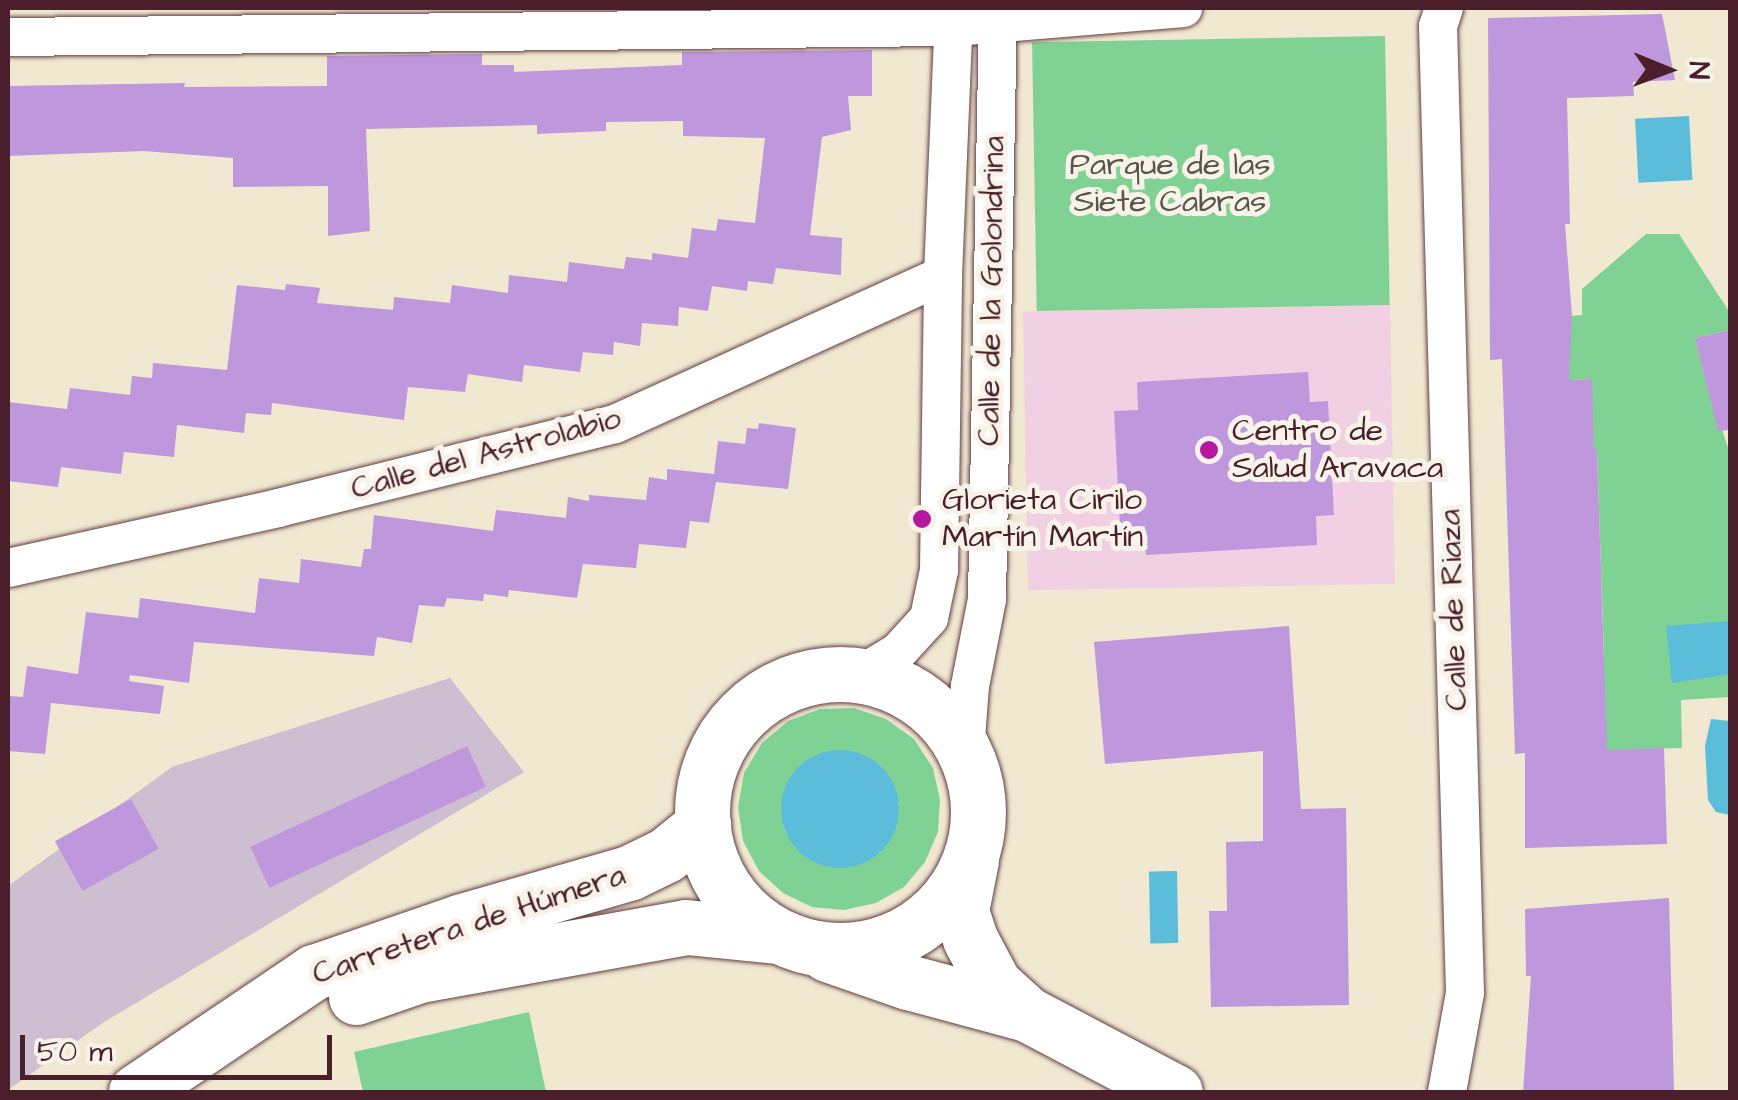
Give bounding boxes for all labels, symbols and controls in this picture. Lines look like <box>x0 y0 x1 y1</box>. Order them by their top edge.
north arrow <box>1618 20 1718 120</box>
text: N <box>1679 61 1718 80</box>
street label: Calle de la Golondrina <box>970 136 1014 446</box>
park label: Parque de las Siete Cabras <box>1069 147 1271 222</box>
street label: Calle del Astrolabio <box>347 399 625 509</box>
place label: Centro de Salud Aravaca <box>1232 413 1443 488</box>
marker: Centro de Salud Aravaca <box>1196 437 1222 463</box>
place label: Glorieta Cirilo Martín Martín <box>942 482 1143 557</box>
marker: Glorieta Cirilo Martín Martín <box>911 508 933 530</box>
street label: Calle de Riaza <box>1431 509 1477 711</box>
street label: Carretera de Húmera <box>308 856 630 994</box>
scale bar <box>25 1015 338 1077</box>
text: 50 m <box>37 1031 113 1073</box>

